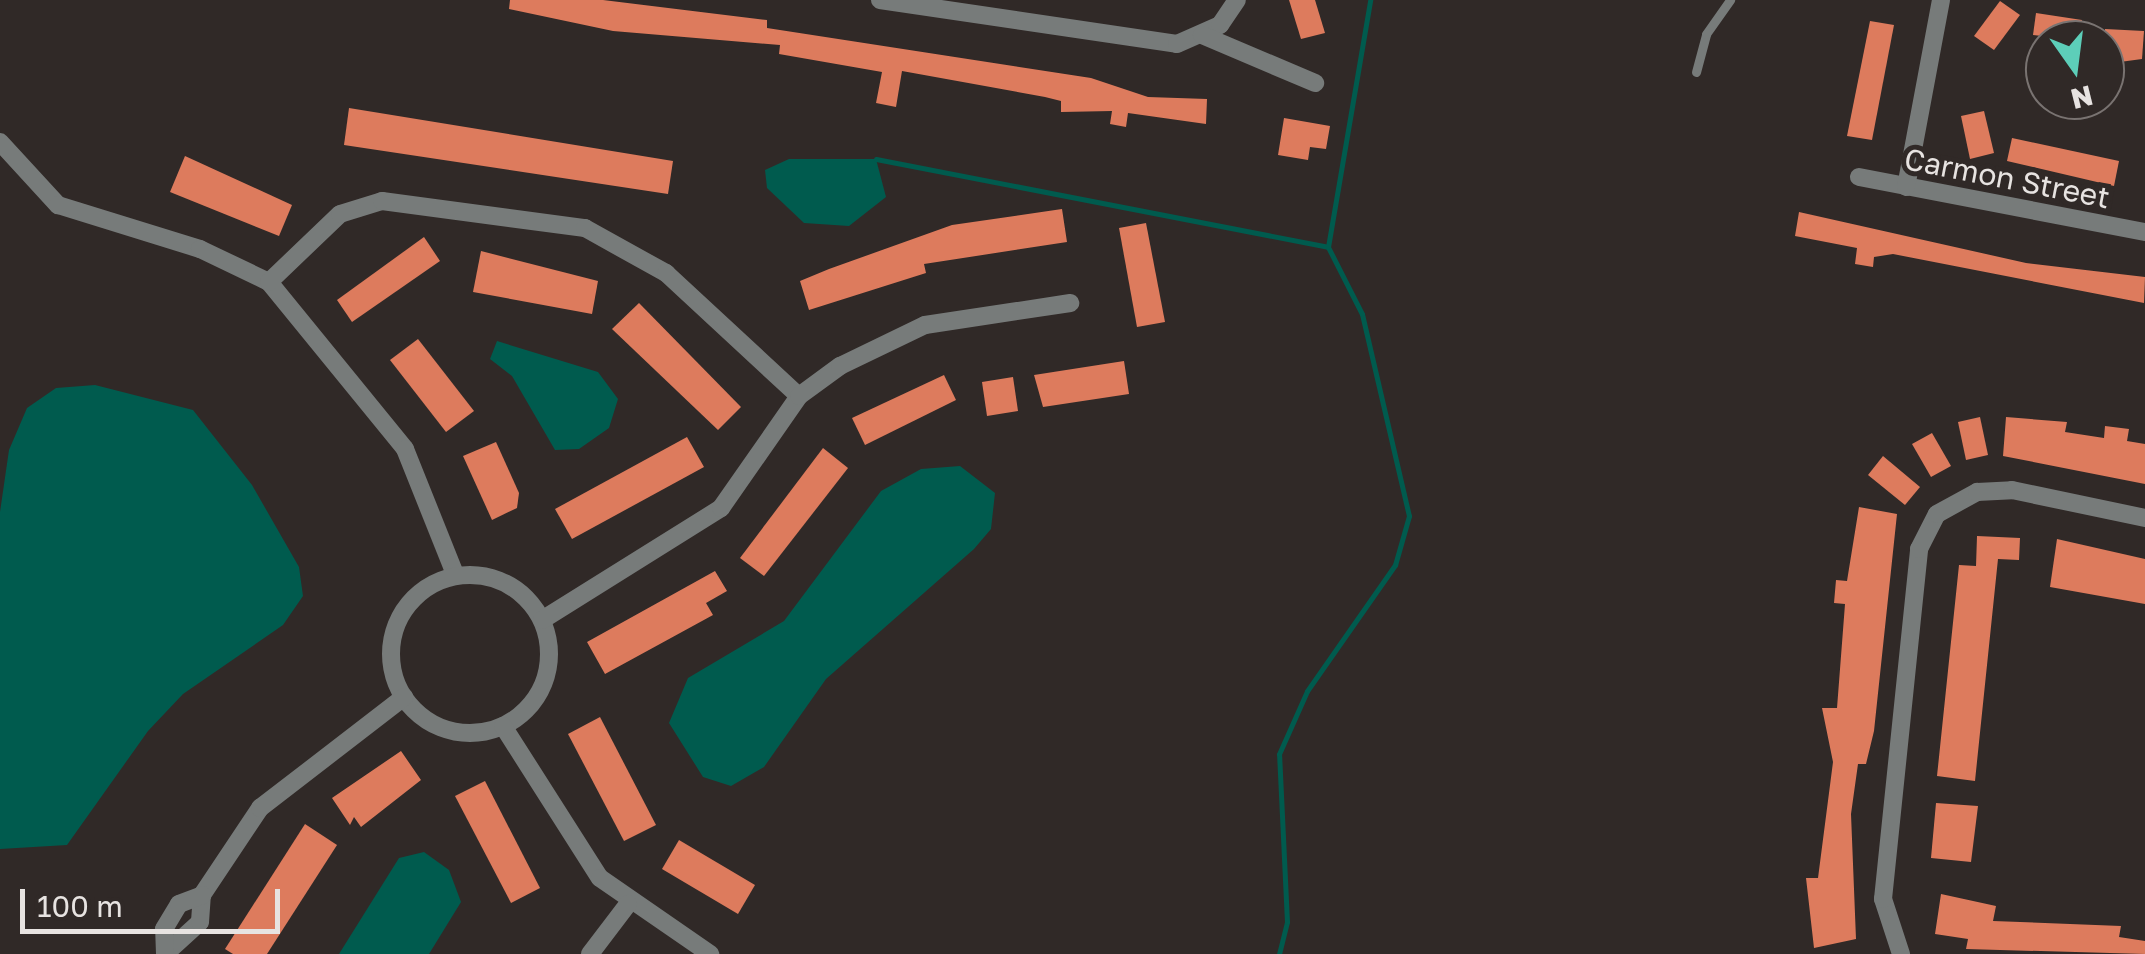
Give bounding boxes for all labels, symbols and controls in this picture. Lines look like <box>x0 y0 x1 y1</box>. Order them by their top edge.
north arrow <box>2025 20 2125 120</box>
text: N <box>2068 79 2096 116</box>
street label: Carmon Street <box>1901 140 2113 216</box>
scale bar <box>25 869 285 931</box>
text: 100 m <box>37 888 123 924</box>

